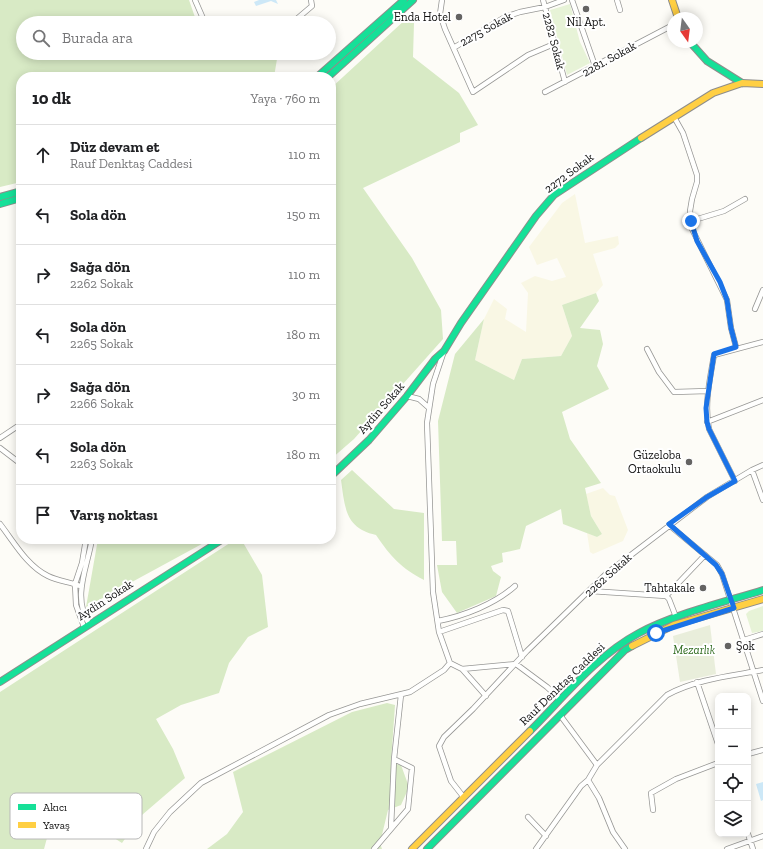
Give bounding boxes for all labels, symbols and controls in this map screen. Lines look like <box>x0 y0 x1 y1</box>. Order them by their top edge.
marker: Nil Apt. <box>581 4 591 14</box>
street label: 2275 Sokak <box>457 9 515 49</box>
place label: Enda Hotel <box>394 10 451 24</box>
street label: 2282 Sokak <box>540 11 569 72</box>
marker: Enda Hotel <box>454 12 464 22</box>
north arrow <box>667 12 703 48</box>
place label: Nil Apt. <box>567 15 605 29</box>
search box <box>16 16 336 60</box>
icon: search <box>30 27 52 49</box>
text: Burada ara <box>62 29 133 47</box>
street label: 2281. Sokak <box>580 38 639 80</box>
text: 10 dk <box>32 88 71 108</box>
text: Yaya · 760 m <box>251 91 320 106</box>
text: Düz devam et <box>70 138 159 156</box>
icon: ahead <box>32 144 54 166</box>
text: 110 m <box>288 147 320 162</box>
street label: 2272 Sokak <box>542 150 597 196</box>
text: Rauf Denktaş Caddesi <box>70 156 192 171</box>
icon: left <box>32 204 54 226</box>
text: Sola dön <box>70 206 126 224</box>
text: 150 m <box>287 207 320 222</box>
route end <box>682 212 700 230</box>
text: Sağa dön <box>70 258 130 276</box>
icon: right <box>32 264 54 286</box>
text: 110 m <box>288 267 320 282</box>
text: 2262 Sokak <box>70 276 133 291</box>
text: Sola dön <box>70 318 126 336</box>
icon: left <box>32 324 54 346</box>
text: 180 m <box>286 327 320 342</box>
text: 2265 Sokak <box>70 336 133 351</box>
text: Sağa dön <box>70 378 130 396</box>
street label: Aydin Sokak <box>355 379 408 437</box>
icon: right <box>32 384 54 406</box>
text: 30 m <box>292 387 320 402</box>
text: 2266 Sokak <box>70 396 134 411</box>
text: Sola dön <box>70 438 126 456</box>
icon: left <box>32 444 54 466</box>
text: 180 m <box>286 447 320 462</box>
place label: Güzeloba Ortaokulu <box>628 448 681 476</box>
text: 2263 Sokak <box>70 456 133 471</box>
marker: Güzeloba Ortaokulu <box>684 457 694 467</box>
icon: arrive <box>32 504 54 526</box>
text: Varış noktası <box>70 506 158 524</box>
street label: 2262 Sokak <box>582 550 635 600</box>
street label: Aydin Sokak <box>75 576 136 623</box>
place label: Tahtakale <box>644 581 695 595</box>
marker: Tahtakale <box>698 583 708 593</box>
route start <box>647 624 665 642</box>
street label: Rauf Denktaş Caddesi <box>517 639 608 728</box>
place label: Şok <box>736 639 756 653</box>
marker: Şok <box>723 641 733 651</box>
park label: Mezarlık <box>673 643 716 657</box>
map controls <box>715 693 751 837</box>
button: + <box>715 693 751 729</box>
button: − <box>715 729 751 765</box>
button: locate <box>715 765 751 801</box>
legend <box>10 793 142 839</box>
text: Akıcı <box>43 801 67 814</box>
button: layers <box>715 801 751 837</box>
text: Yavaş <box>42 819 70 832</box>

